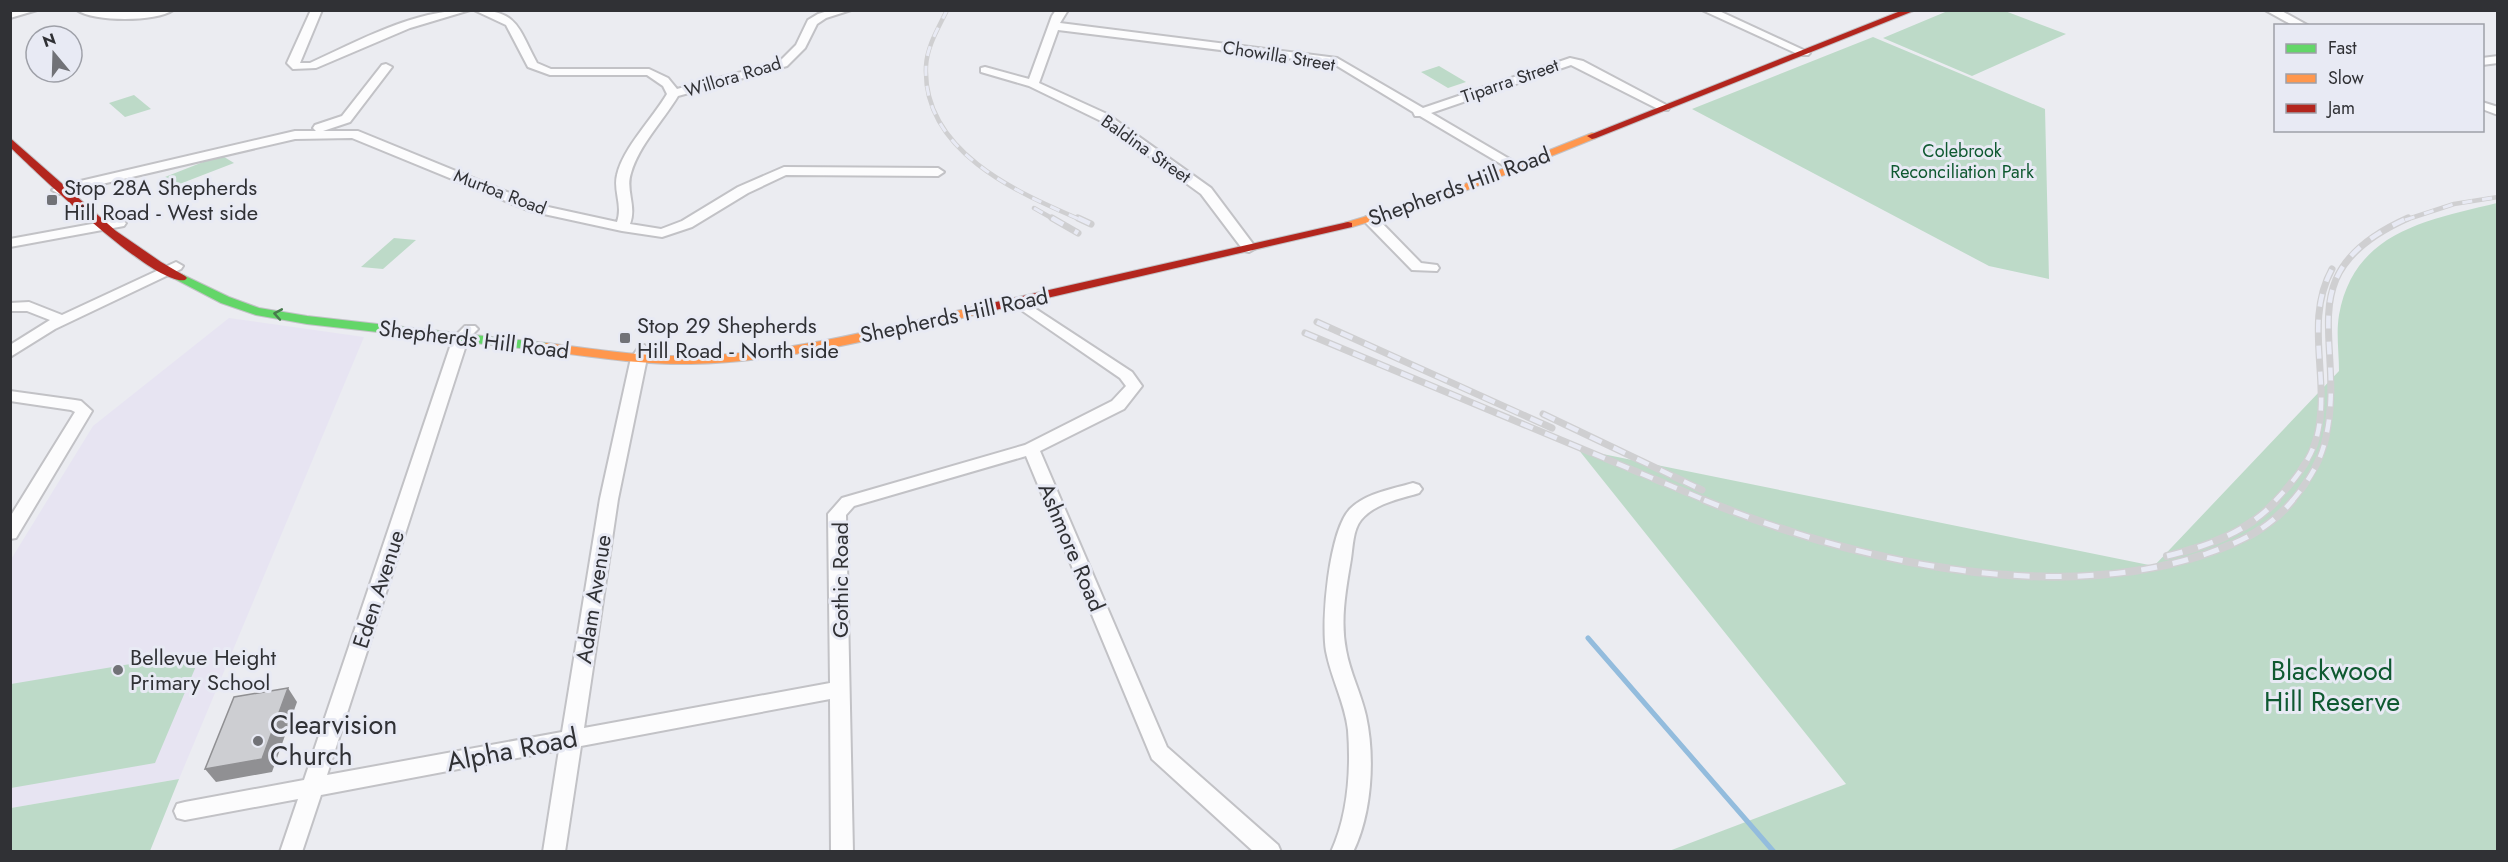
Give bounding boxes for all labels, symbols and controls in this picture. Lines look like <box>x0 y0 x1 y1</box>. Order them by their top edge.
north arrow <box>24 24 84 84</box>
legend <box>2274 24 2484 132</box>
text: N <box>40 27 59 53</box>
street label: Chowilla Street <box>1221 34 1338 78</box>
text: Fast <box>2328 35 2357 61</box>
street label: Willora Road <box>682 50 784 104</box>
street label: Tiparra Street <box>1458 52 1563 110</box>
text: Slow <box>2328 65 2365 91</box>
text: Jam <box>2326 95 2355 121</box>
street label: Baldina Street <box>1096 108 1197 190</box>
street label: Shepherds Hill Road <box>1364 138 1554 234</box>
park label: Colebrook Reconciliation Park <box>1890 138 2034 185</box>
street label: Murtoa Road <box>450 162 550 222</box>
place label: Stop 28A Shepherds Hill Road - West side <box>64 171 258 228</box>
marker: Stop 28A Shepherds Hill Road - West side <box>45 193 59 207</box>
street label: Shepherds Hill Road <box>857 279 1051 351</box>
one-way arrow <box>273 309 283 321</box>
place label: Stop 29 Shepherds Hill Road - North side <box>637 309 839 366</box>
street label: Shepherds Hill Road <box>377 311 571 367</box>
marker: Stop 29 Shepherds Hill Road - North side <box>618 331 632 345</box>
street label: Ashmore Road <box>1031 478 1113 616</box>
street label: Gothic Road <box>824 522 856 638</box>
street label: Eden Avenue <box>344 526 412 652</box>
street label: Adam Avenue <box>567 532 619 666</box>
place label: Bellevue Height Primary School <box>130 641 277 698</box>
park label: Blackwood Hill Reserve <box>2264 651 2400 721</box>
marker: Bellevue Height Primary School <box>111 663 125 677</box>
place label: Clearvision Church <box>270 705 397 775</box>
street label: Alpha Road <box>443 718 581 781</box>
marker: Clearvision Church <box>251 734 265 748</box>

